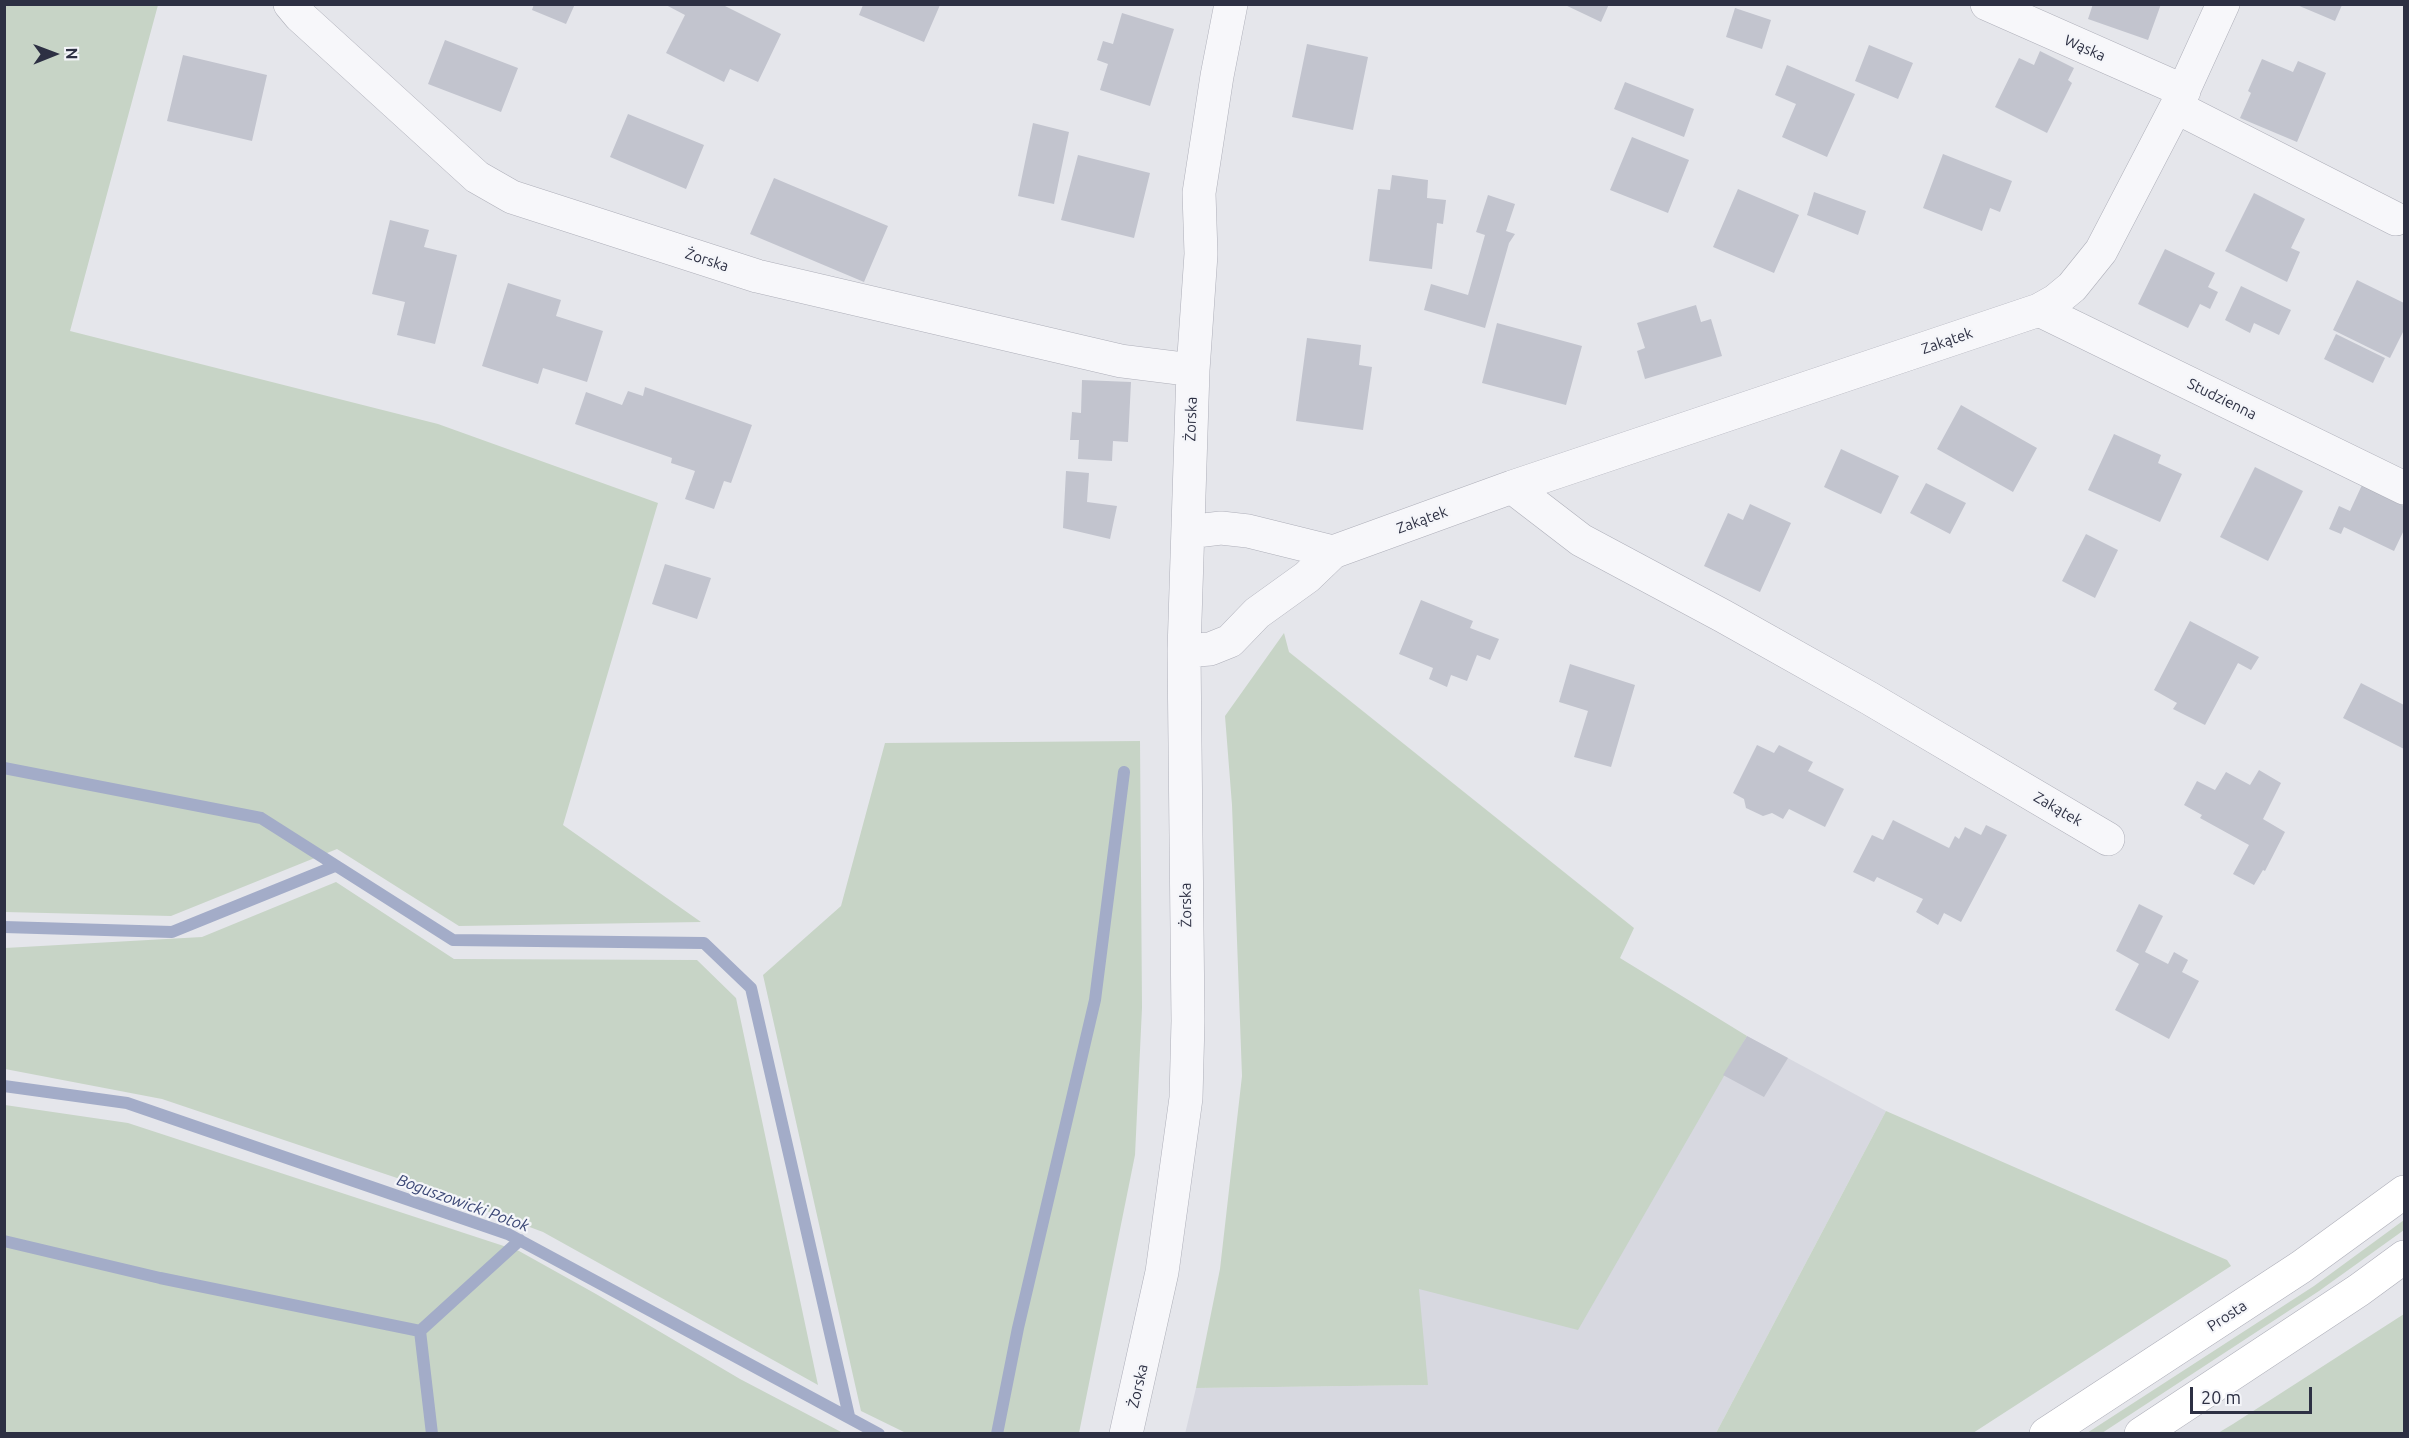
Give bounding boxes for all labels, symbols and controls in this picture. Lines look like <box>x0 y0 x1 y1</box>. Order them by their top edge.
north arrow <box>24 24 84 84</box>
street label: Wąska <box>2062 31 2108 65</box>
text: N <box>63 48 81 60</box>
street label: Żorska <box>683 245 731 275</box>
street label: Zakątek <box>1919 324 1975 358</box>
street label: Studzienna <box>2184 375 2260 423</box>
street label: Żorska <box>1181 396 1201 442</box>
street label: Zakątek <box>1394 502 1450 538</box>
street label: Zakątek <box>2030 788 2086 830</box>
street label: Żorska <box>1177 883 1195 927</box>
water label: Boguszowicki Potok <box>394 1170 532 1236</box>
street label: Prosta <box>2204 1297 2250 1335</box>
street label: Żorska <box>1124 1362 1152 1410</box>
scale bar <box>2193 1375 2314 1413</box>
text: 20 m <box>2201 1387 2241 1407</box>

